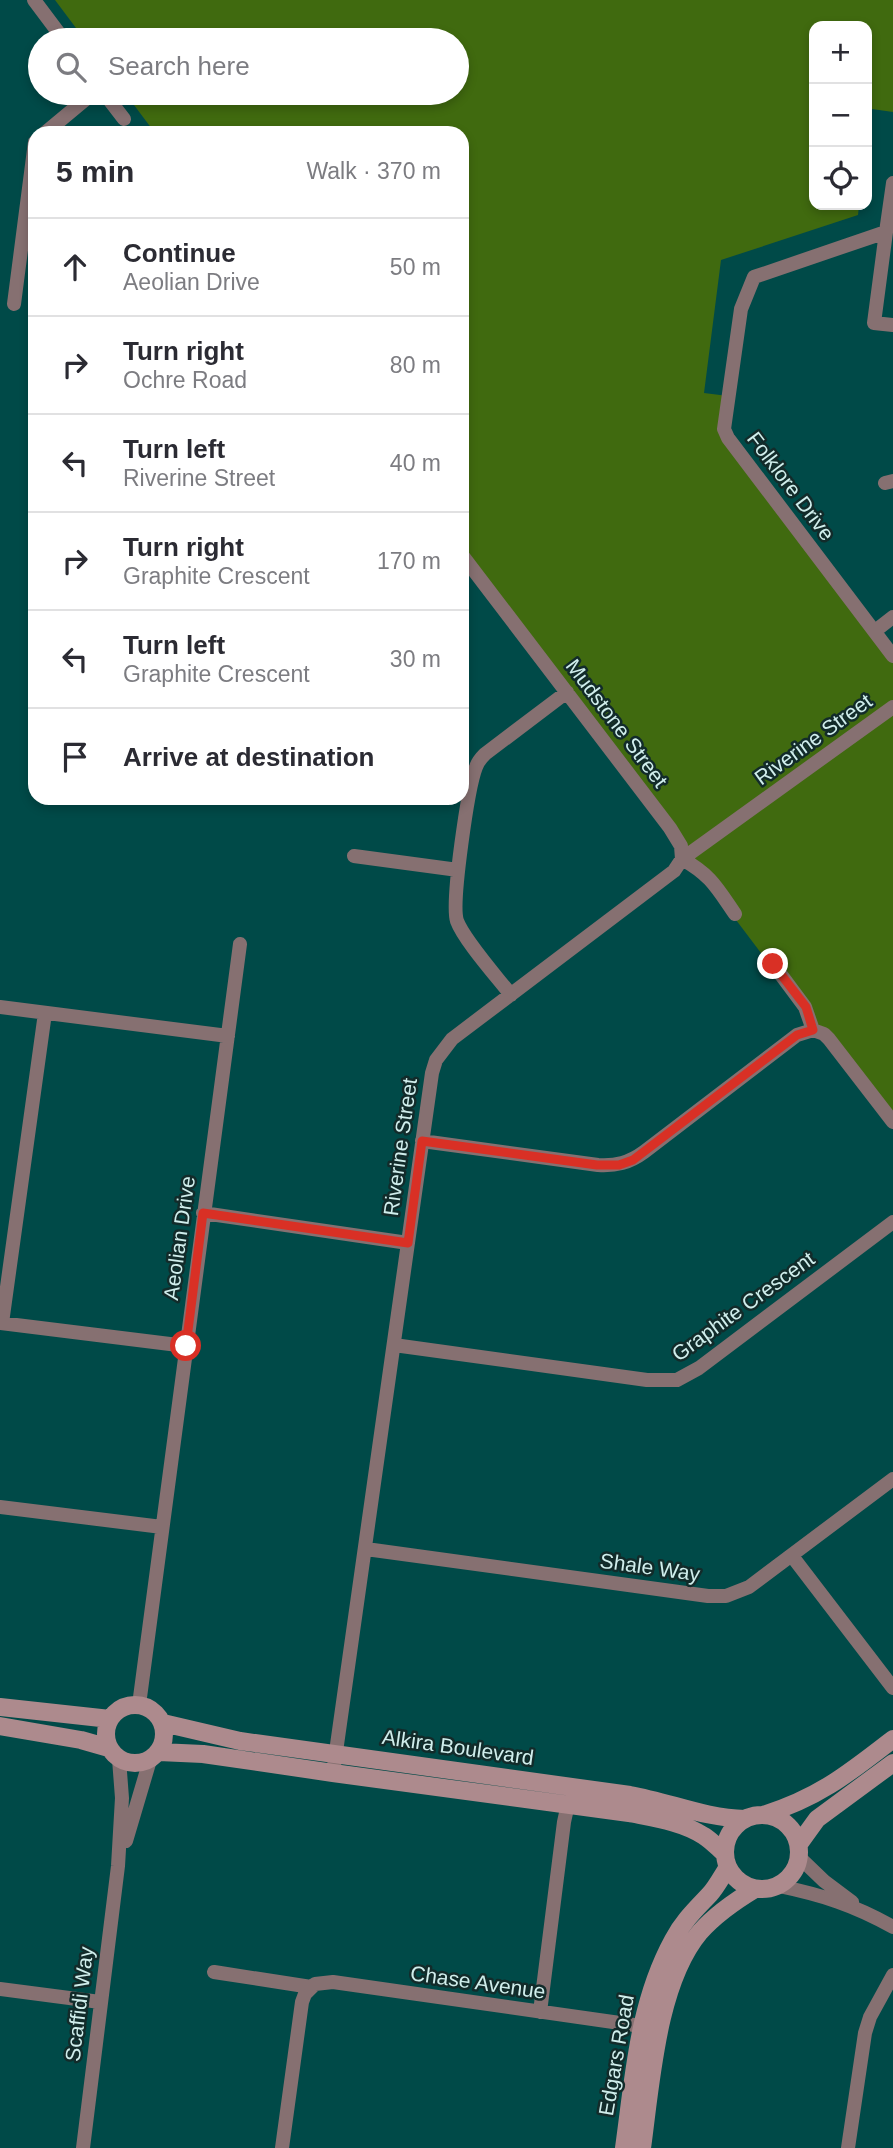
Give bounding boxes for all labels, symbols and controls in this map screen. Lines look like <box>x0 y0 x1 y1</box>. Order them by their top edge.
map controls <box>809 21 872 210</box>
button: + <box>809 21 872 84</box>
search box <box>28 28 469 105</box>
icon: search <box>52 48 90 86</box>
text: Search here <box>108 51 250 81</box>
button: − <box>809 84 872 147</box>
button: locate <box>809 147 872 210</box>
text: 5 min <box>56 155 134 188</box>
text: Walk · 370 m <box>306 158 441 184</box>
text: Continue <box>123 238 236 268</box>
icon: ahead <box>56 248 94 286</box>
text: 50 m <box>390 254 441 280</box>
text: Aeolian Drive <box>123 269 260 295</box>
text: Turn right <box>123 336 244 366</box>
icon: right <box>56 346 94 384</box>
text: 80 m <box>390 352 441 378</box>
text: Ochre Road <box>123 367 247 393</box>
street label: Folklore Drive <box>743 427 839 545</box>
text: Turn left <box>123 434 225 464</box>
icon: left <box>56 444 94 482</box>
text: 40 m <box>390 450 441 476</box>
text: Riverine Street <box>123 465 275 491</box>
text: Turn right <box>123 532 244 562</box>
icon: right <box>56 542 94 580</box>
text: 170 m <box>377 548 441 574</box>
text: Graphite Crescent <box>123 563 310 589</box>
text: Turn left <box>123 630 225 660</box>
icon: left <box>56 640 94 678</box>
text: 30 m <box>390 646 441 672</box>
street label: Mudstone Street <box>561 655 673 792</box>
text: Graphite Crescent <box>123 661 310 687</box>
street label: Riverine Street <box>750 689 876 789</box>
icon: arrive <box>56 738 94 776</box>
text: Arrive at destination <box>123 742 374 772</box>
route end <box>757 948 788 979</box>
street label: Riverine Street <box>379 1076 421 1217</box>
street label: Aeolian Drive <box>159 1175 199 1301</box>
street label: Graphite Crescent <box>667 1247 819 1365</box>
route start <box>170 1330 201 1361</box>
street label: Shale Way <box>599 1549 702 1585</box>
street label: Alkira Boulevard <box>381 1725 535 1769</box>
street label: Scaffidi Way <box>61 1945 98 2063</box>
street label: Chase Avenue <box>409 1961 547 2003</box>
street label: Edgars Road <box>594 1993 638 2117</box>

